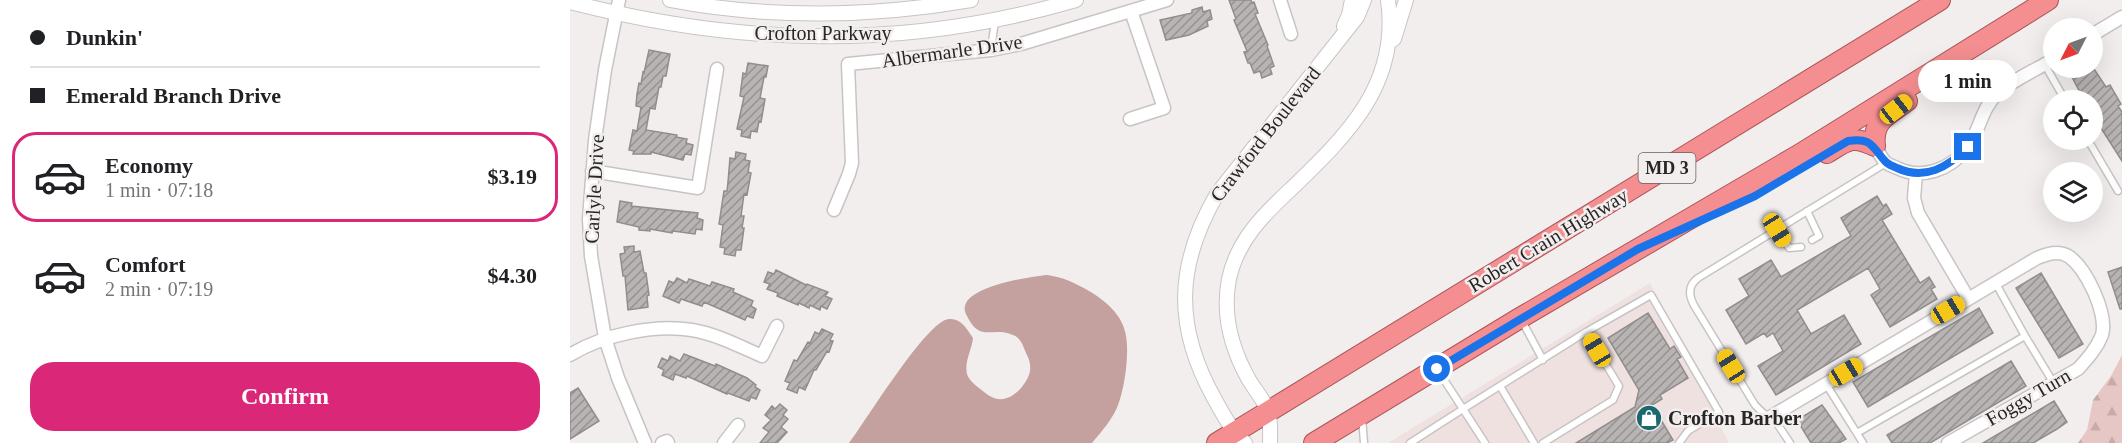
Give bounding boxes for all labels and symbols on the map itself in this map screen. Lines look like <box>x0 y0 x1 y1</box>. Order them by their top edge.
north arrow <box>2043 18 2103 78</box>
street label: Crofton Parkway <box>754 22 892 45</box>
street label: Albermarle Drive <box>880 30 1024 72</box>
callout: 1 min <box>1918 60 2018 102</box>
street label: Crawford Boulevard <box>1206 62 1324 206</box>
car <box>1876 91 1916 127</box>
route end <box>1954 133 1981 160</box>
street label: Carlyle Drive <box>580 134 609 244</box>
road number: MD 3 <box>1638 153 1696 183</box>
street label: Robert Crain Highway <box>1464 184 1632 297</box>
car <box>1760 210 1794 250</box>
car <box>1928 293 1968 327</box>
car <box>1580 330 1614 370</box>
car <box>1714 346 1748 386</box>
route start <box>1423 355 1450 382</box>
car <box>1826 355 1866 389</box>
street label: Foggy Turn <box>1982 364 2075 431</box>
shop icon: Crofton Barber <box>1634 403 1664 433</box>
place label: Crofton Barber <box>1668 407 1802 429</box>

